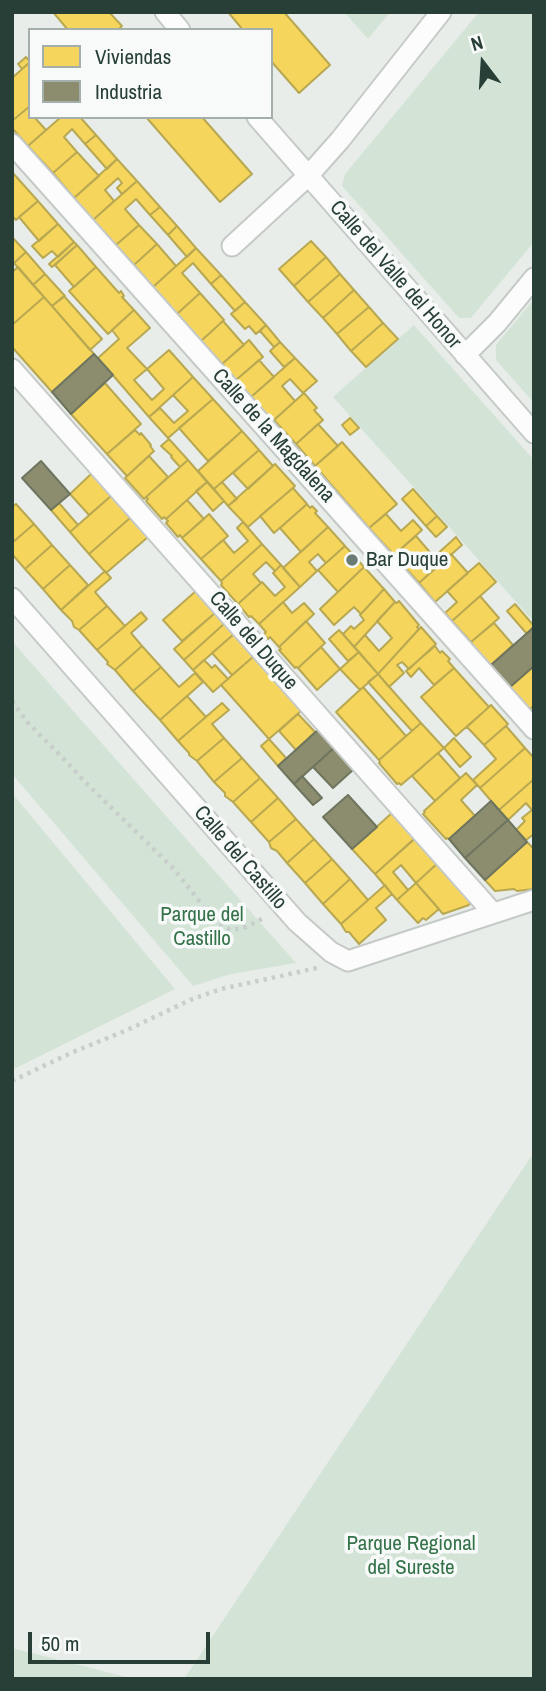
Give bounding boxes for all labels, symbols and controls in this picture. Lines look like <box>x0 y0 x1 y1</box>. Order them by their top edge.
legend <box>28 28 273 119</box>
north arrow <box>448 28 518 98</box>
text: N <box>468 29 486 57</box>
text: Viviendas <box>95 42 171 71</box>
text: Industria <box>95 77 162 106</box>
street label: Calle del Valle del Honor <box>324 196 466 354</box>
street label: Calle de la Magdalena <box>206 364 340 508</box>
place label: Bar Duque <box>366 547 448 573</box>
marker: Bar Duque <box>344 552 360 568</box>
street label: Calle del Duque <box>203 587 303 695</box>
street label: Calle del Castillo <box>188 801 292 915</box>
park label: Parque del Castillo <box>160 902 244 952</box>
park label: Parque Regional del Sureste <box>346 1531 476 1581</box>
scale bar <box>32 1618 214 1662</box>
text: 50 m <box>41 1629 79 1658</box>

